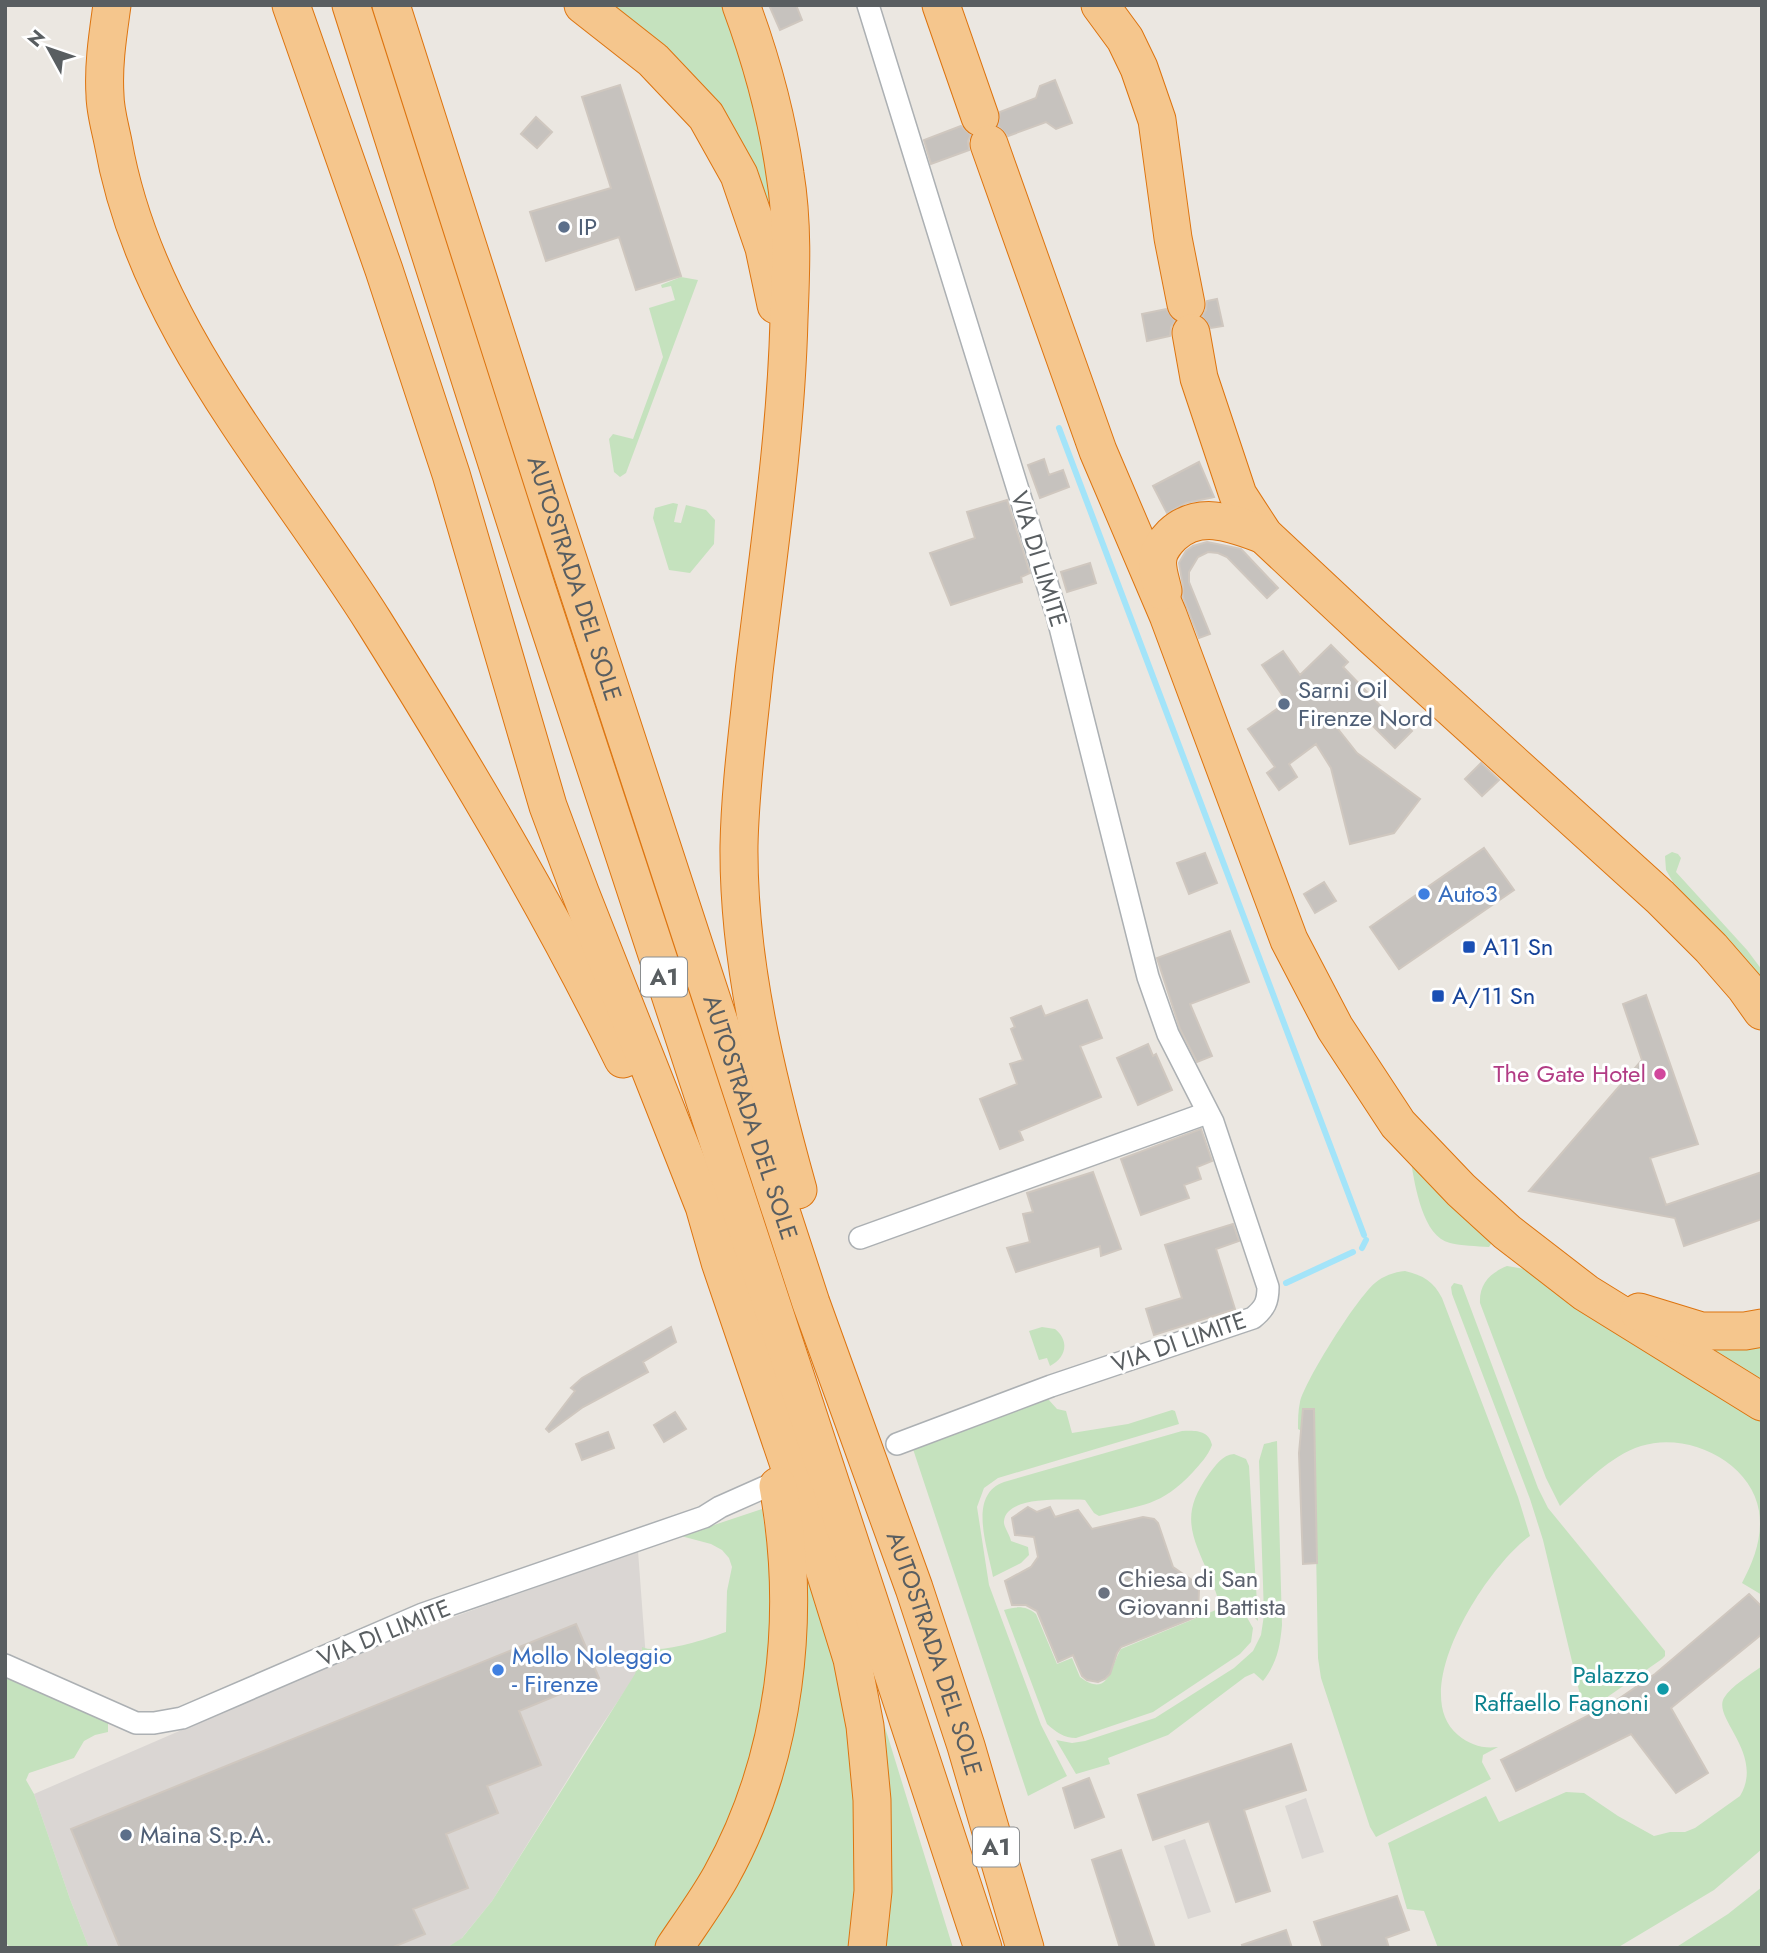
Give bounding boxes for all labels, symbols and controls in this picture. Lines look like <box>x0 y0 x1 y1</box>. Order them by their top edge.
north arrow <box>14 14 84 84</box>
text: N <box>21 24 52 53</box>
place label: IP <box>578 209 597 244</box>
marker: IP <box>556 219 572 235</box>
street label: AUTOSTRADA DEL SOLE <box>519 451 631 705</box>
street label: VIA DI LIMITE <box>1002 487 1077 631</box>
place label: Sarni Oil Firenze Nord <box>1298 672 1433 735</box>
marker: Sarni Oil Firenze Nord <box>1276 696 1292 712</box>
place label: Auto3 <box>1438 876 1498 911</box>
marker: Auto3 <box>1416 886 1432 902</box>
place label: A11 Sn <box>1483 929 1553 964</box>
marker: A11 Sn <box>1461 939 1477 955</box>
road number: A1 <box>641 958 687 996</box>
place label: A/11 Sn <box>1452 978 1535 1013</box>
marker: A/11 Sn <box>1430 988 1446 1004</box>
street label: AUTOSTRADA DEL SOLE <box>694 990 807 1244</box>
place label: The Gate Hotel <box>1493 1056 1646 1091</box>
marker: The Gate Hotel <box>1652 1066 1668 1082</box>
street label: VIA DI LIMITE <box>1107 1302 1251 1381</box>
street label: AUTOSTRADA DEL SOLE <box>878 1526 992 1780</box>
place label: Chiesa di San Giovanni Battista <box>1118 1561 1286 1624</box>
marker: Chiesa di San Giovanni Battista <box>1096 1585 1112 1601</box>
street label: VIA DI LIMITE <box>312 1590 456 1675</box>
place label: Mollo Noleggio - Firenze <box>512 1638 672 1701</box>
place label: Palazzo Raffaello Fagnoni <box>1474 1657 1649 1720</box>
marker: Mollo Noleggio - Firenze <box>490 1662 506 1678</box>
marker: Palazzo Raffaello Fagnoni <box>1655 1681 1671 1697</box>
place label: Maina S.p.A. <box>140 1817 272 1852</box>
marker: Maina S.p.A. <box>118 1827 134 1843</box>
road number: A1 <box>973 1828 1019 1866</box>

